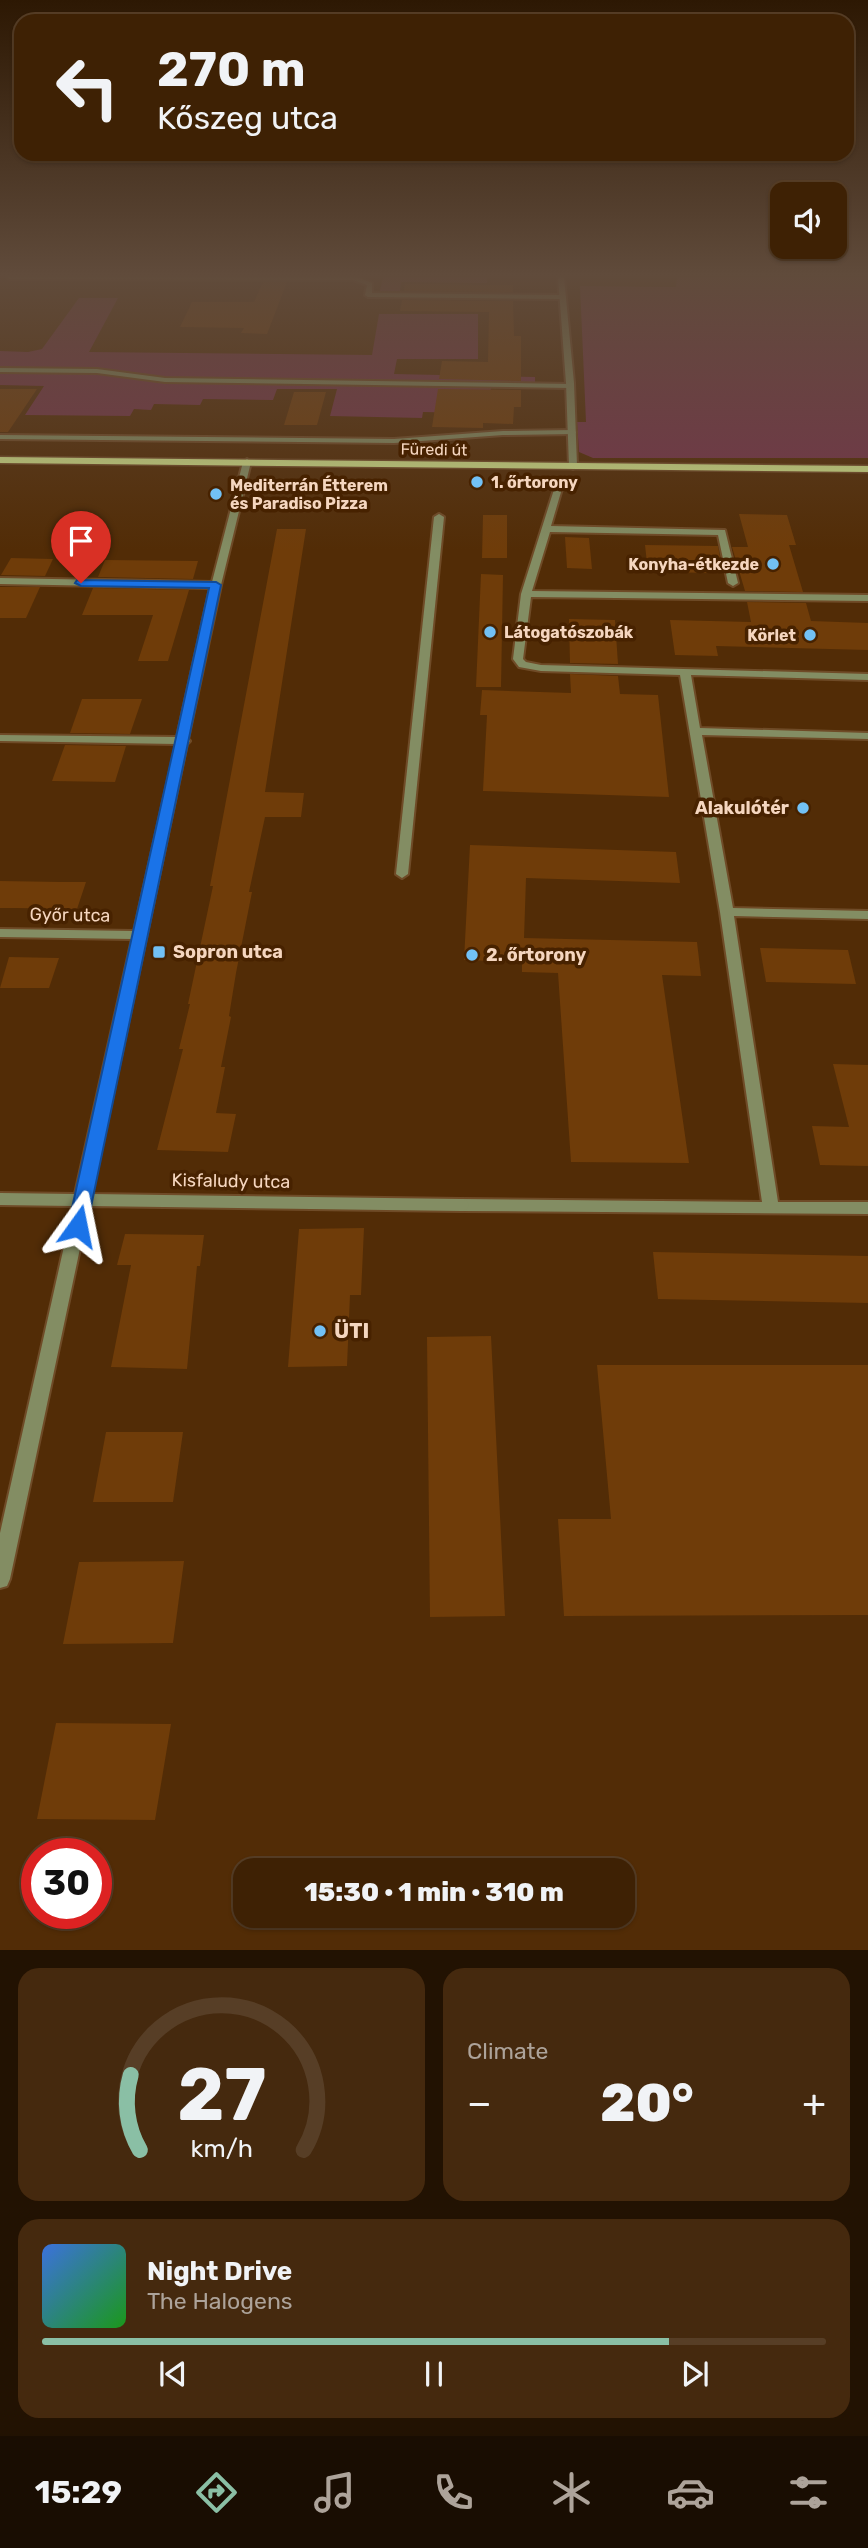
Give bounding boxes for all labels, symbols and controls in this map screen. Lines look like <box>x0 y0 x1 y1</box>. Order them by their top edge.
text: 270 m <box>157 40 306 98</box>
icon: left <box>42 42 133 133</box>
text: Kőszeg utca <box>157 99 338 137</box>
map controls <box>770 182 847 259</box>
button: sound <box>770 182 847 259</box>
street label: Füredi út <box>400 439 468 460</box>
place label: 1. őrtorony <box>491 473 578 492</box>
marker: 1. őrtorony <box>469 474 485 490</box>
place label: Mediterrán Étterem és Paradiso Pizza <box>230 475 388 513</box>
marker: Mediterrán Étterem és Paradiso Pizza <box>208 486 224 502</box>
pin <box>51 511 111 583</box>
icon: arrive <box>62 522 100 560</box>
place label: Konyha-étkezde <box>628 555 759 574</box>
marker: Konyha-étkezde <box>765 556 781 572</box>
place label: Látogatószobák <box>504 623 634 642</box>
marker: Látogatószobák <box>482 624 498 640</box>
place label: Körlet <box>747 626 797 645</box>
marker: Körlet <box>802 627 818 643</box>
place label: Alakulótér <box>695 797 789 819</box>
marker: Alakulótér <box>795 800 811 816</box>
street label: Győr utca <box>29 903 111 927</box>
place label: Sopron utca <box>173 941 283 963</box>
marker: Sopron utca <box>151 944 167 960</box>
place label: 2. őrtorony <box>486 944 587 966</box>
marker: 2. őrtorony <box>464 947 480 963</box>
street label: Kisfaludy utca <box>172 1169 290 1193</box>
position arrow <box>41 1189 115 1263</box>
place label: ÜTI <box>334 1318 369 1343</box>
marker: ÜTI <box>312 1323 328 1339</box>
speed limit sign: 30 <box>21 1838 112 1929</box>
text: 15:30 · 1 min · 310 m <box>304 1877 564 1908</box>
text: Climate <box>467 2037 548 2065</box>
text: 27 <box>177 2053 266 2139</box>
text: 20° <box>600 2072 694 2134</box>
text: − <box>467 2080 492 2126</box>
text: + <box>802 2080 826 2126</box>
text: km/h <box>190 2134 253 2163</box>
text: Night Drive <box>147 2256 292 2287</box>
text: The Halogens <box>147 2287 293 2315</box>
icon: previous <box>154 2355 192 2393</box>
icon: pause <box>415 2355 453 2393</box>
icon: next <box>676 2355 714 2393</box>
icon: directions <box>192 2468 241 2517</box>
icon: music <box>310 2468 359 2517</box>
icon: phone <box>429 2468 478 2517</box>
icon: climate <box>547 2468 596 2517</box>
icon: car <box>666 2468 715 2517</box>
icon: filters <box>784 2468 833 2517</box>
text: 15:29 <box>35 2473 122 2511</box>

